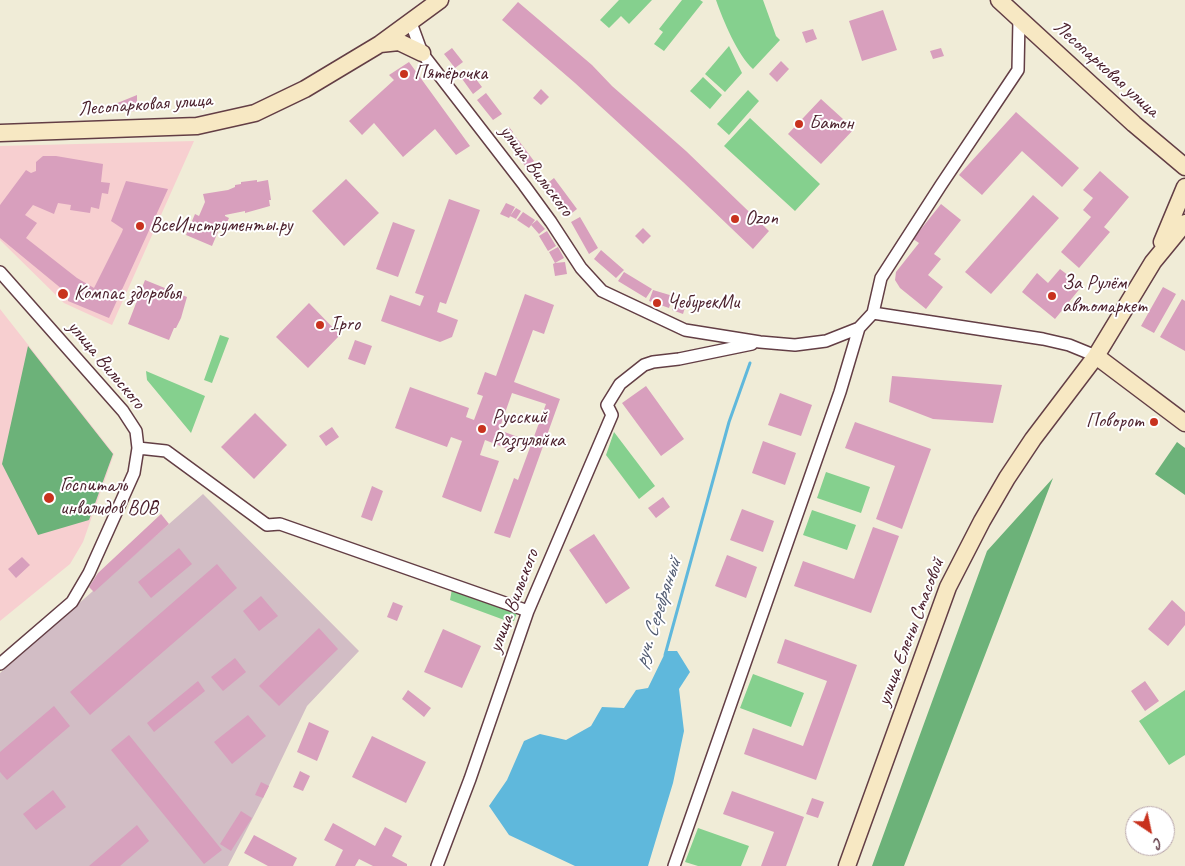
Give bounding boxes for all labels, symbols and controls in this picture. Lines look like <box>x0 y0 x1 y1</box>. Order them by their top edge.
street label: Лесопарковая улица <box>1048 15 1164 123</box>
place label: Пятёрочка <box>414 62 487 86</box>
marker: Пятёрочка <box>398 68 410 80</box>
street label: Лесопарковая улица <box>77 88 213 122</box>
place label: Батон <box>809 112 853 136</box>
marker: Батон <box>793 118 805 130</box>
street label: улица Вильского <box>494 120 578 222</box>
place label: Ozon <box>745 207 778 231</box>
marker: Ozon <box>729 213 741 225</box>
place label: ВсеИнструменты.ру <box>150 214 292 238</box>
marker: ВсеИнструменты.ру <box>134 220 146 232</box>
place label: За Рулём автомаркет <box>1062 272 1147 319</box>
place label: Компас здоровья <box>74 282 181 306</box>
marker: Компас здоровья <box>56 287 70 301</box>
marker: За Рулём автомаркет <box>1046 290 1058 302</box>
place label: ЧебурекМи <box>667 291 739 315</box>
marker: ЧебурекМи <box>651 297 663 309</box>
place label: Ipro <box>330 313 360 337</box>
street label: улица Вильского <box>62 316 150 414</box>
marker: Ipro <box>314 319 326 331</box>
place label: Русский Разгуляйка <box>492 406 565 453</box>
place label: Поворот <box>1086 410 1144 434</box>
marker: Поворот <box>1148 416 1160 428</box>
marker: Русский Разгуляйка <box>476 423 488 435</box>
place label: Госпиталь инвалидов ВОВ <box>60 474 157 521</box>
marker: Госпиталь инвалидов ВОВ <box>42 491 56 505</box>
street label: улица Вильского <box>483 546 545 656</box>
street label: улица Елены Стасовой <box>872 555 950 709</box>
water label: руч. Серебряный <box>629 556 687 670</box>
north arrow <box>1125 806 1175 856</box>
text: С <box>1151 834 1166 852</box>

